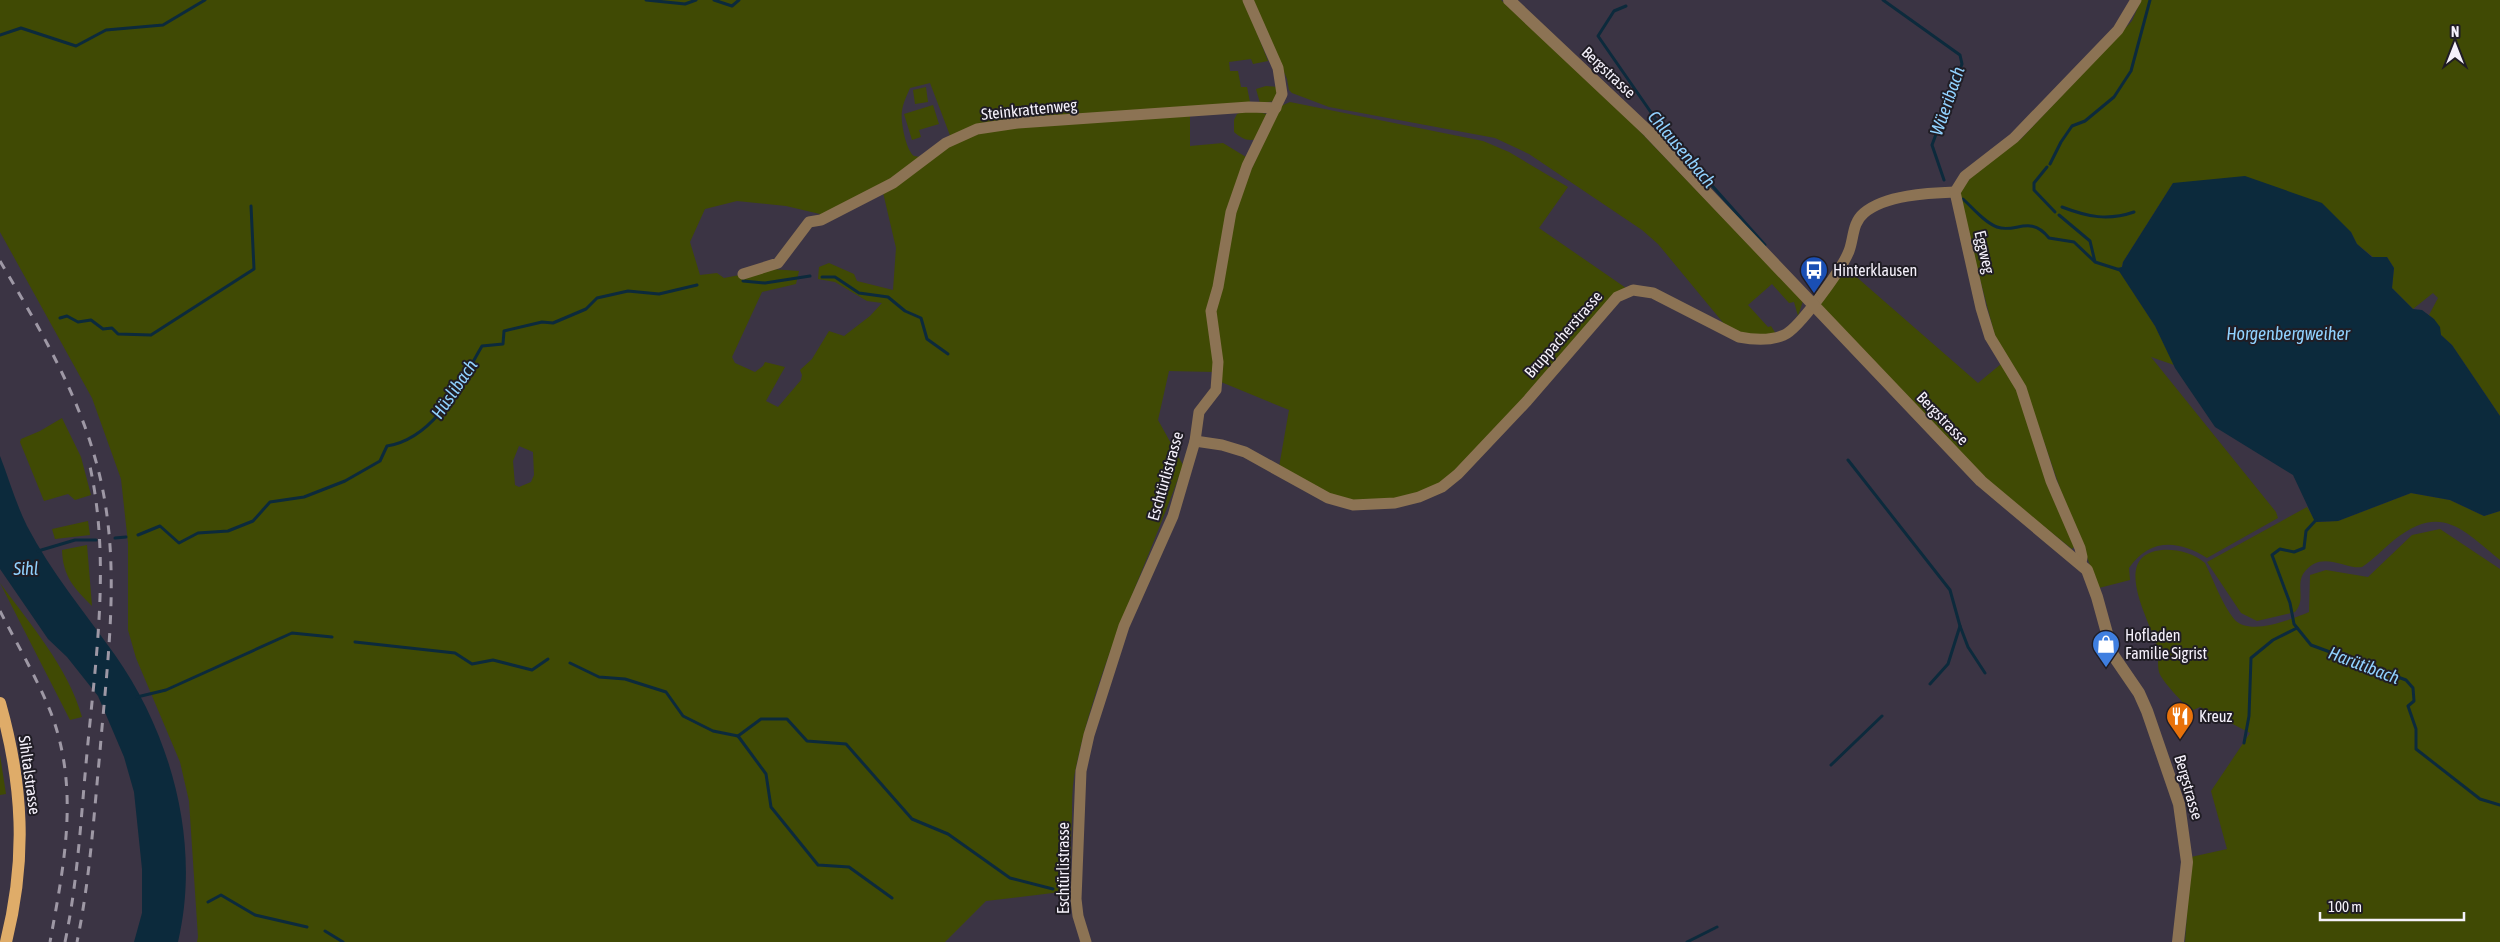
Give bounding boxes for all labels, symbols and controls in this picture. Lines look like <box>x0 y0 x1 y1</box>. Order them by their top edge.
north arrow <box>2430 20 2480 70</box>
text: N <box>2451 24 2459 40</box>
street label: Bergstrasse <box>1578 43 1640 102</box>
water label: Wüeribach <box>1925 64 1969 138</box>
street label: Steinkrattenweg <box>980 95 1078 124</box>
water label: Chlausenbach <box>1644 106 1720 192</box>
street label: Eggweg <box>1970 229 1999 276</box>
bus stop icon: Hinterklausen <box>1799 255 1829 294</box>
place label: Hinterklausen <box>1833 261 1917 279</box>
street label: Bruppacherstrasse <box>1520 287 1606 382</box>
water label: Horgenbergweiher <box>2226 323 2351 344</box>
water label: Hüslibach <box>427 355 482 423</box>
street label: Bergstrasse <box>1913 388 1973 449</box>
street label: Eschtürlistrasse <box>1144 429 1186 523</box>
water label: Sihl <box>12 558 39 579</box>
place label: Hofladen Familie Sigrist <box>2125 626 2207 663</box>
shop icon: Hofladen Familie Sigrist <box>2091 629 2121 668</box>
water label: Harütibach <box>2325 642 2403 688</box>
restaurant icon: Kreuz <box>2165 701 2195 740</box>
place label: Kreuz <box>2199 707 2233 725</box>
street label: Sihltalstrasse <box>16 734 44 816</box>
street label: Bergstrasse <box>2170 752 2207 822</box>
street label: Eschtürlistrasse <box>1054 822 1072 914</box>
scale bar <box>2320 890 2464 922</box>
text: 100 m <box>2328 898 2362 915</box>

